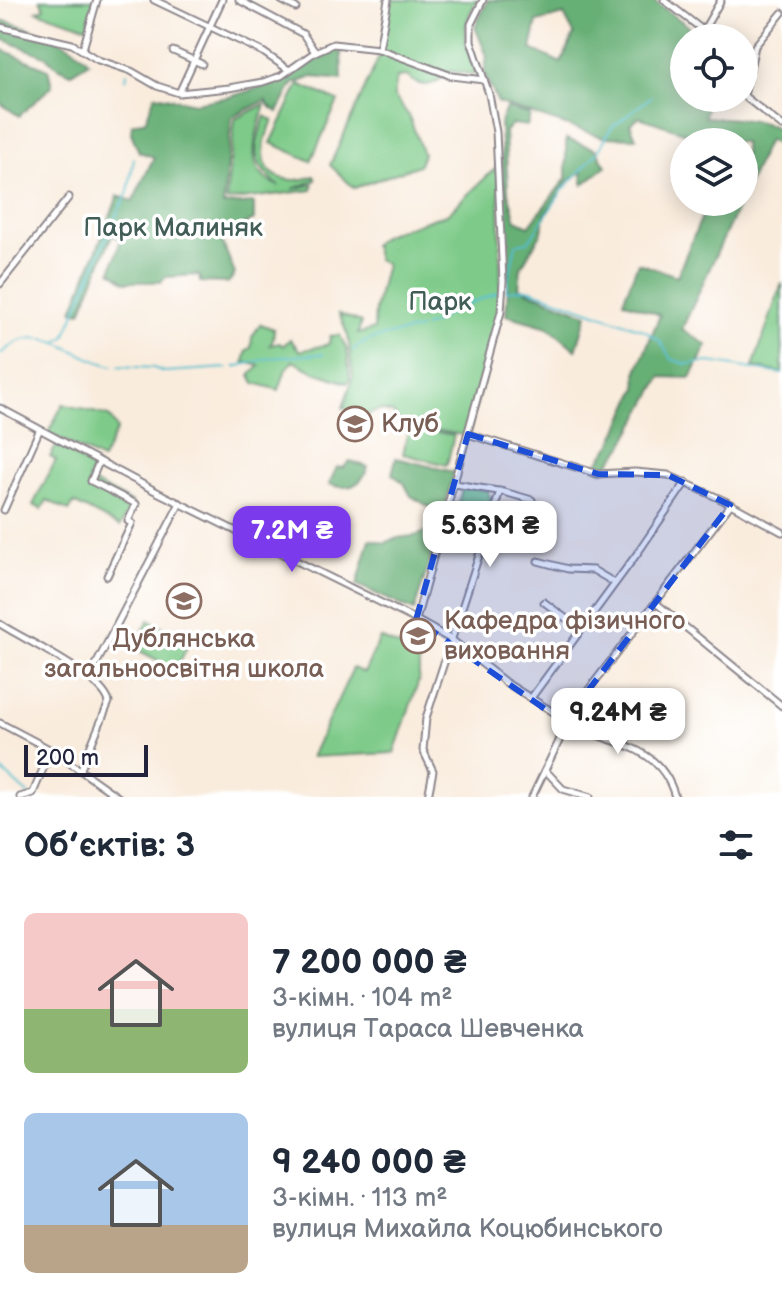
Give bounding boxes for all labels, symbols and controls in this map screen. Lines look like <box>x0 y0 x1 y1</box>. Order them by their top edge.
map controls <box>670 24 758 216</box>
button: locate <box>670 24 758 112</box>
button: layers <box>670 128 758 216</box>
park label: Парк Малиняк <box>83 213 263 244</box>
park label: Парк <box>408 287 472 318</box>
school or university icon: Клуб <box>336 405 374 443</box>
place label: Клуб <box>381 409 439 440</box>
pin: 5.63M ₴ <box>416 501 564 569</box>
pin: 7.2M ₴ <box>227 506 357 574</box>
text: 5.63M ₴ <box>441 511 539 542</box>
text: 7.2M ₴ <box>251 516 333 547</box>
school or university icon: Дублянська загальноосвітня школа <box>165 582 203 620</box>
place label: Кафедра фізичного виховання <box>444 606 685 667</box>
school or university icon: Кафедра фізичного виховання <box>399 617 437 655</box>
place label: Дублянська загальноосвітня школа <box>44 624 324 685</box>
pin: 9.24M ₴ <box>544 688 692 756</box>
text: 9.24M ₴ <box>569 698 667 729</box>
scale bar <box>24 741 148 777</box>
text: 200 m <box>36 745 99 772</box>
icon: filters <box>714 823 758 867</box>
text: Об’єктів: 3 <box>24 825 195 866</box>
text: 7 200 000 ₴ <box>272 942 467 983</box>
icon: home <box>88 945 184 1041</box>
text: 3-кімн. · 104 m² <box>272 983 453 1014</box>
text: вулиця Тараса Шевченка <box>272 1014 584 1045</box>
text: 9 240 000 ₴ <box>272 1142 466 1183</box>
icon: home <box>88 1145 184 1241</box>
text: 3-кімн. · 113 m² <box>272 1183 447 1214</box>
text: вулиця Михайла Коцюбинського <box>272 1214 663 1245</box>

